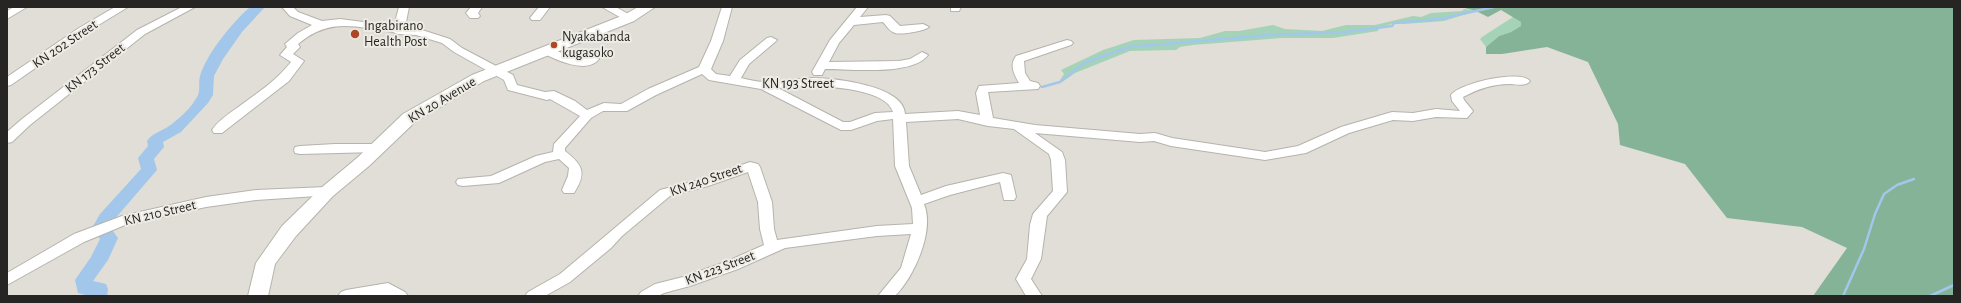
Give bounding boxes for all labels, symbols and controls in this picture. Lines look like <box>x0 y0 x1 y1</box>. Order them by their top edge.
street label: KN 202 Street <box>29 16 101 72</box>
place label: Ingabirano Health Post <box>364 18 427 50</box>
marker: Ingabirano Health Post <box>349 28 361 40</box>
place label: Nyakabanda kugasoko <box>562 29 630 62</box>
street label: KN 173 Street <box>62 39 128 97</box>
marker: Nyakabanda kugasoko <box>549 40 559 50</box>
street label: KN 20 Avenue <box>405 73 479 127</box>
street label: KN 193 Street <box>762 76 834 92</box>
street label: KN 240 Street <box>668 160 744 200</box>
street label: KN 210 Street <box>122 197 198 229</box>
street label: KN 223 Street <box>683 247 757 289</box>

